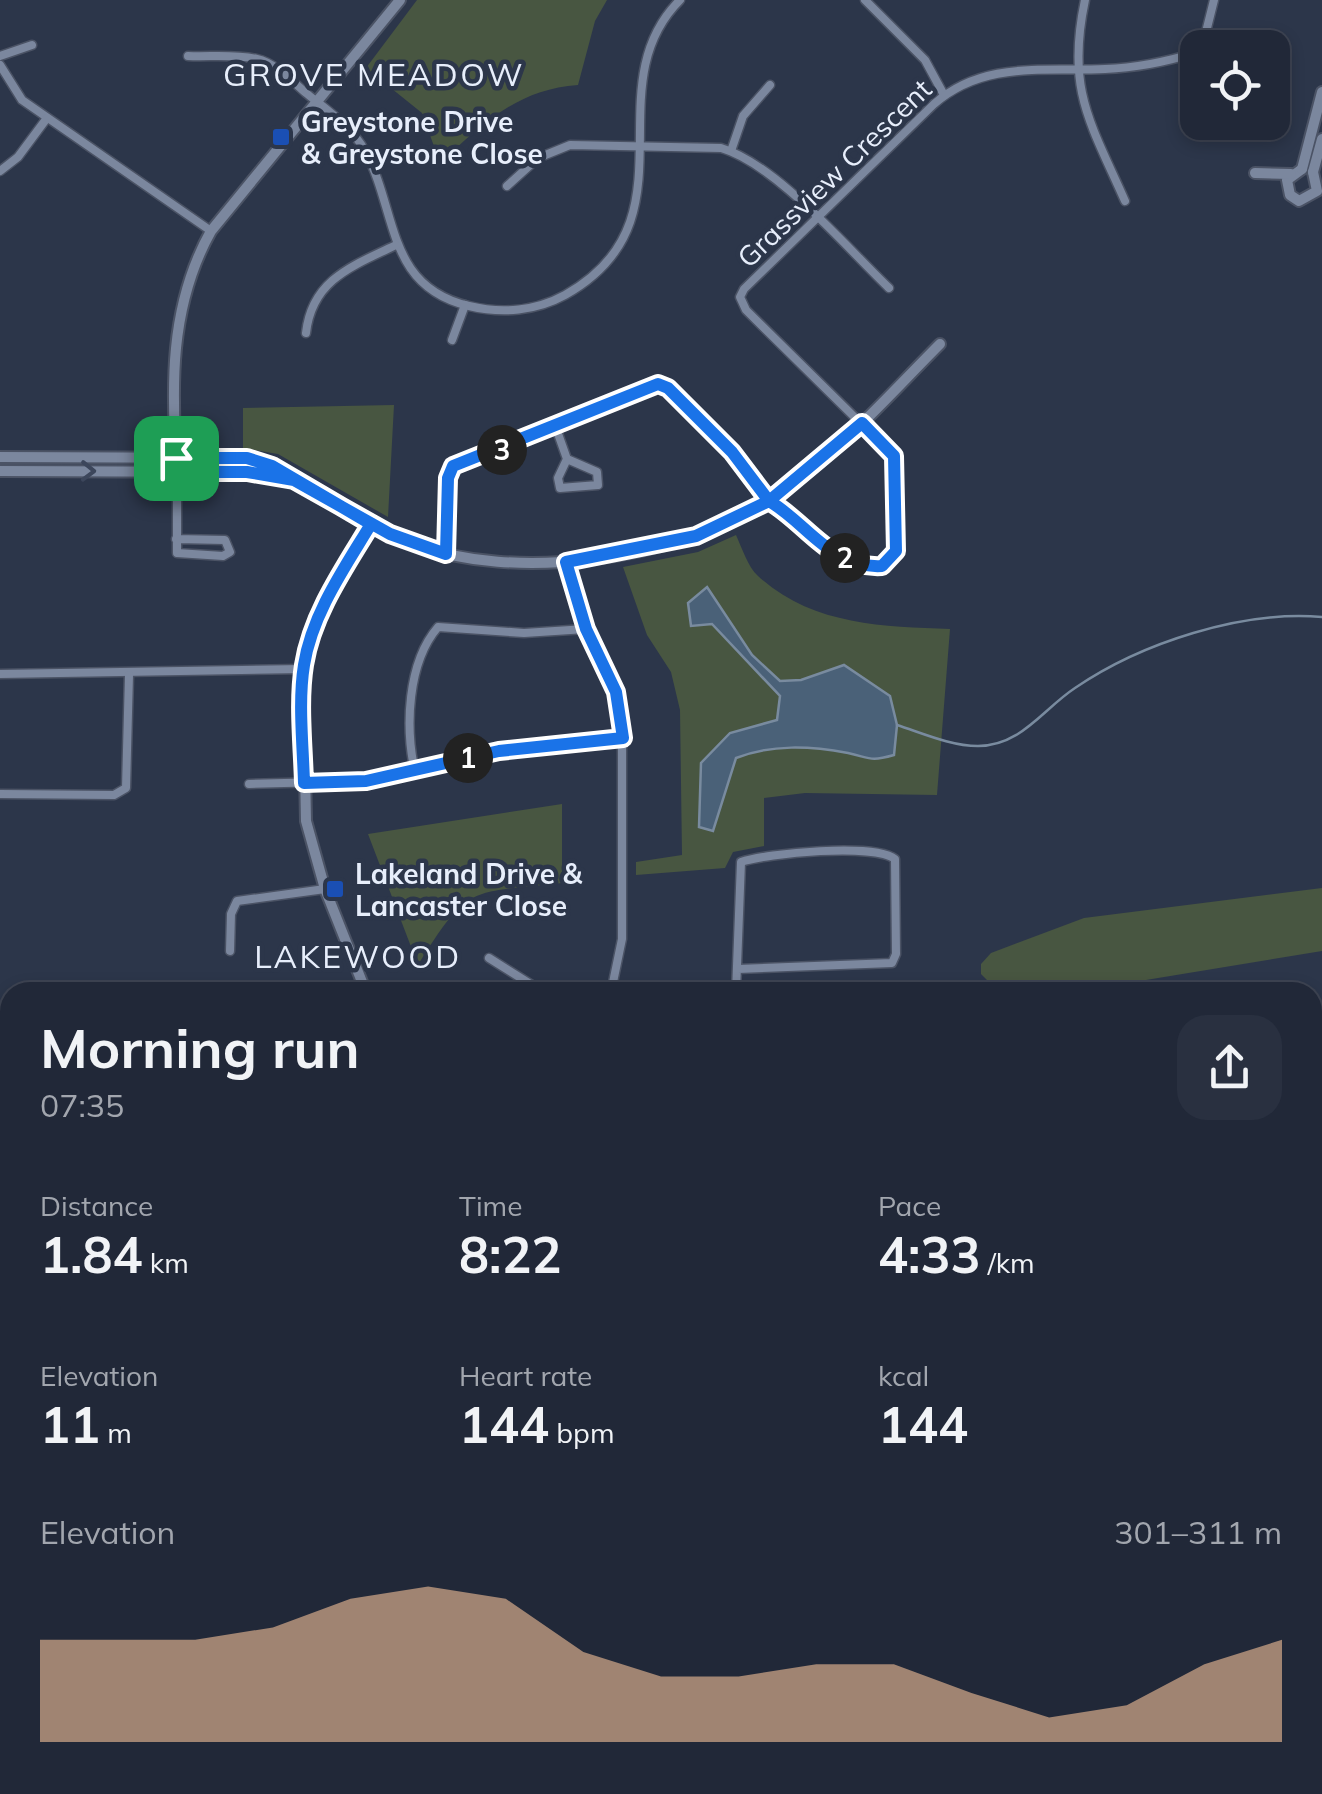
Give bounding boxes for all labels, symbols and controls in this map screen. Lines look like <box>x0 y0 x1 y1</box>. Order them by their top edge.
map controls <box>1180 30 1290 140</box>
button: locate <box>1180 30 1290 140</box>
district label: GROVE MEADOW <box>223 54 525 94</box>
street label: Grassview Crescent <box>730 71 938 275</box>
place label: Greystone Drive & Greystone Close <box>301 104 543 171</box>
marker: Greystone Drive & Greystone Close <box>270 126 292 148</box>
pin <box>134 416 219 501</box>
pin: 3 <box>477 425 527 475</box>
icon: arrive <box>149 431 204 486</box>
text: 3 <box>494 432 510 467</box>
one-way arrow <box>81 461 97 482</box>
pin: 2 <box>820 533 870 583</box>
text: 2 <box>837 540 853 575</box>
pin: 1 <box>443 733 493 783</box>
text: 1 <box>460 740 476 775</box>
place label: Lakeland Drive & Lancaster Close <box>355 856 583 923</box>
marker: Lakeland Drive & Lancaster Close <box>324 878 346 900</box>
district label: LAKEWOOD <box>254 936 462 976</box>
text: Morning run <box>40 1013 360 1082</box>
button: share <box>1177 1015 1282 1120</box>
text: 07:35 <box>40 1085 124 1125</box>
text: Distance <box>40 1188 153 1223</box>
text: Time <box>459 1188 522 1223</box>
text: Pace <box>878 1188 941 1223</box>
text: 1.84 <box>40 1223 142 1286</box>
text: 8:22 <box>459 1223 561 1286</box>
text: 4:33 <box>878 1223 980 1286</box>
text: km <box>142 1245 189 1280</box>
text: /km <box>980 1245 1035 1280</box>
text: Elevation <box>40 1358 158 1393</box>
text: Heart rate <box>459 1358 592 1393</box>
text: kcal <box>878 1358 929 1393</box>
text: 11 <box>40 1393 100 1456</box>
text: 144 <box>459 1393 549 1456</box>
text: 144 <box>878 1393 968 1456</box>
text: m <box>100 1415 132 1450</box>
text: bpm <box>549 1415 615 1450</box>
text: Elevation <box>40 1512 175 1552</box>
text: 301–311 m <box>1114 1512 1282 1552</box>

